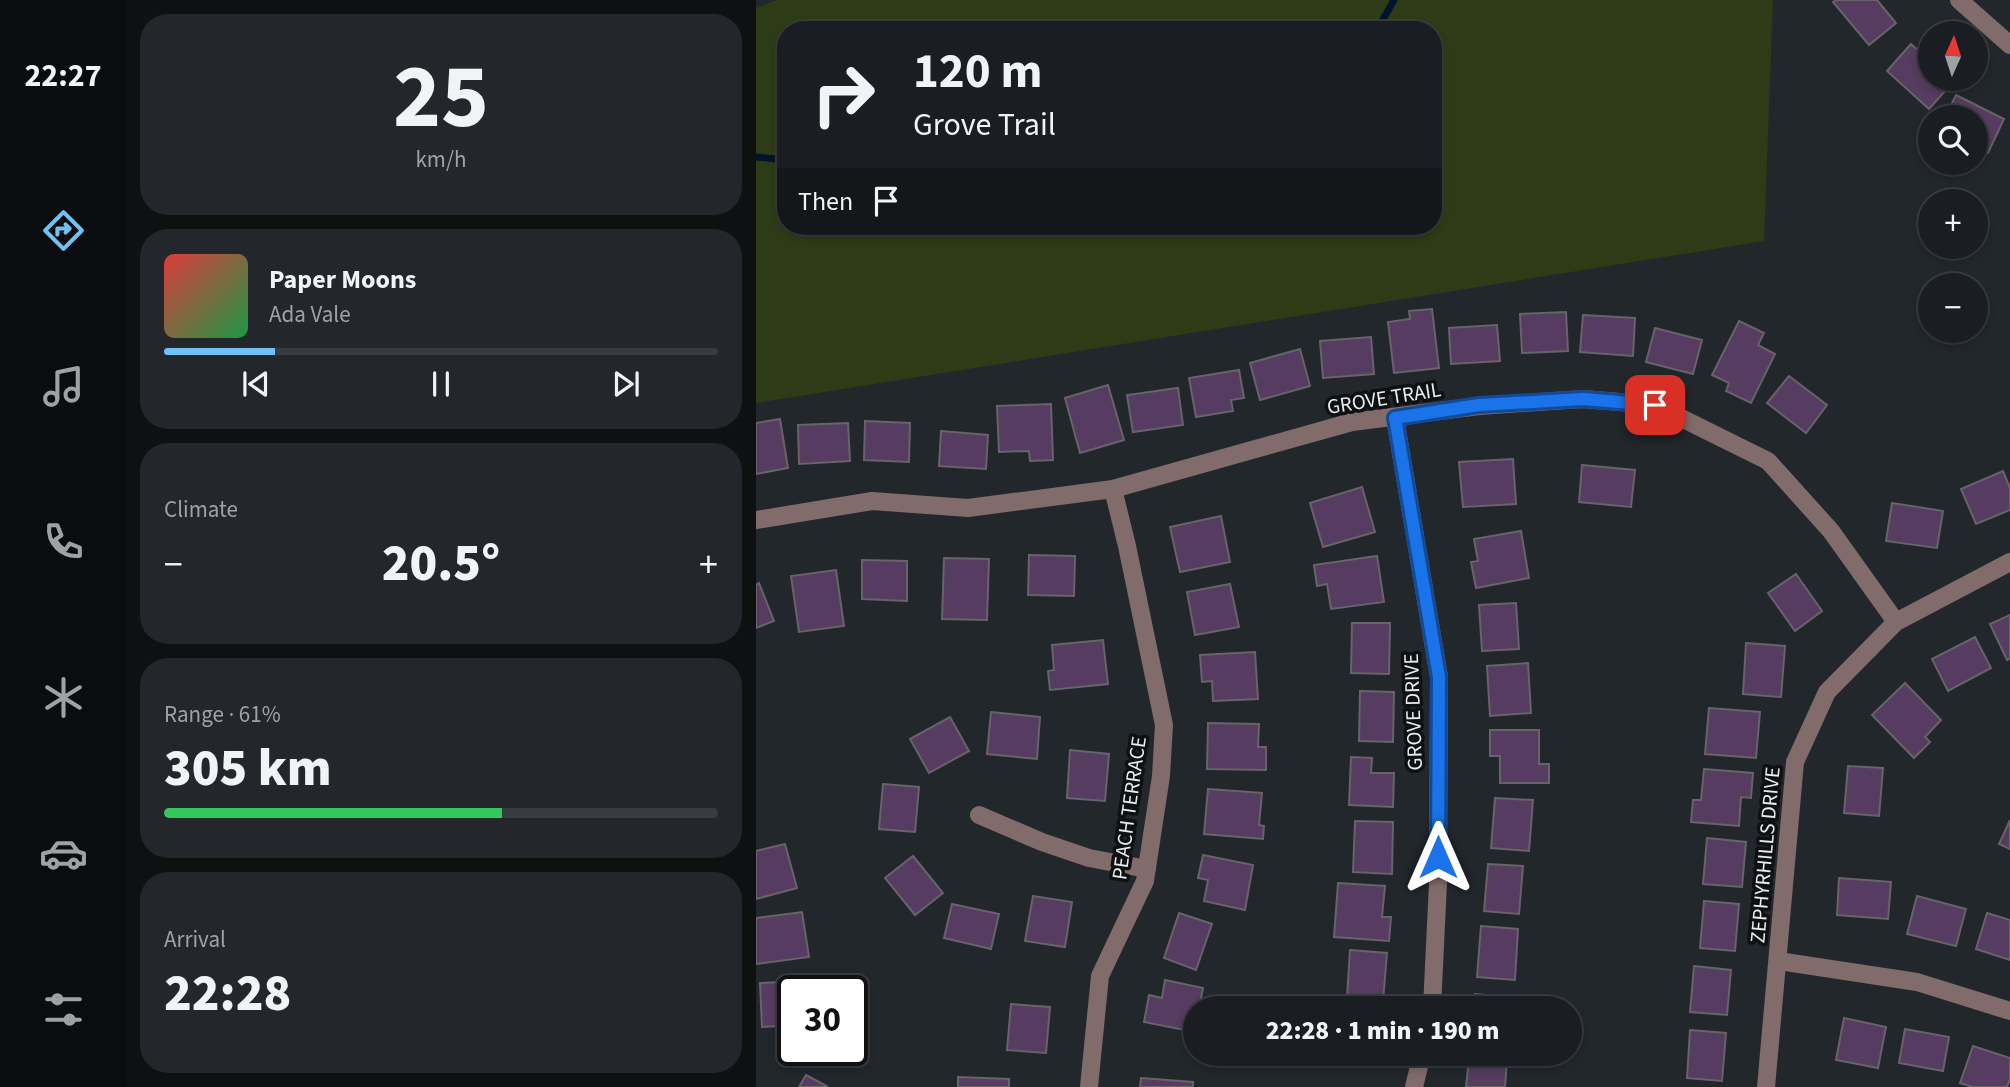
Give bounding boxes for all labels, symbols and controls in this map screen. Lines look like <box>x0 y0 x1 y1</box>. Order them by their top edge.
north arrow <box>1918 21 1988 91</box>
map controls <box>1918 21 1988 343</box>
text: 25 <box>393 33 489 162</box>
text: 120 m <box>913 37 1042 107</box>
icon: right <box>798 49 889 140</box>
text: 22:27 <box>24 53 102 99</box>
text: Grove Trail <box>913 102 1056 148</box>
button: search <box>1918 105 1988 175</box>
text: km/h <box>415 143 467 176</box>
icon: arrive <box>867 182 905 220</box>
text: Then <box>798 183 853 220</box>
button: + <box>1918 189 1988 259</box>
icon: directions <box>39 206 88 255</box>
text: Paper Moons <box>269 261 416 298</box>
button: − <box>1918 273 1988 343</box>
text: Ada Vale <box>269 298 351 331</box>
icon: music <box>39 362 88 411</box>
icon: previous <box>237 365 275 403</box>
icon: pause <box>422 365 460 403</box>
icon: next <box>607 365 645 403</box>
street label: GROVE TRAIL <box>1325 374 1443 422</box>
pin <box>1625 375 1685 435</box>
icon: arrive <box>1636 386 1674 424</box>
text: Climate <box>164 493 238 526</box>
icon: phone <box>39 517 88 566</box>
text: 20.5° <box>382 527 500 601</box>
text: − <box>164 538 183 592</box>
text: + <box>699 538 718 592</box>
street label: GROVE DRIVE <box>1396 653 1430 771</box>
icon: climate <box>39 673 88 722</box>
text: Range · 61% <box>164 698 281 731</box>
text: 305 km <box>164 732 332 806</box>
street label: PEACH TERRACE <box>1104 734 1154 882</box>
street label: ZEPHYRHILLS DRIVE <box>1742 766 1788 944</box>
position arrow <box>1401 820 1475 894</box>
icon: car <box>39 829 88 878</box>
text: Arrival <box>164 923 226 956</box>
text: 22:28 <box>164 957 291 1031</box>
speed limit sign: 30 <box>777 975 868 1066</box>
icon: filters <box>39 985 88 1034</box>
text: 22:28 · 1 min · 190 m <box>1266 1012 1499 1049</box>

